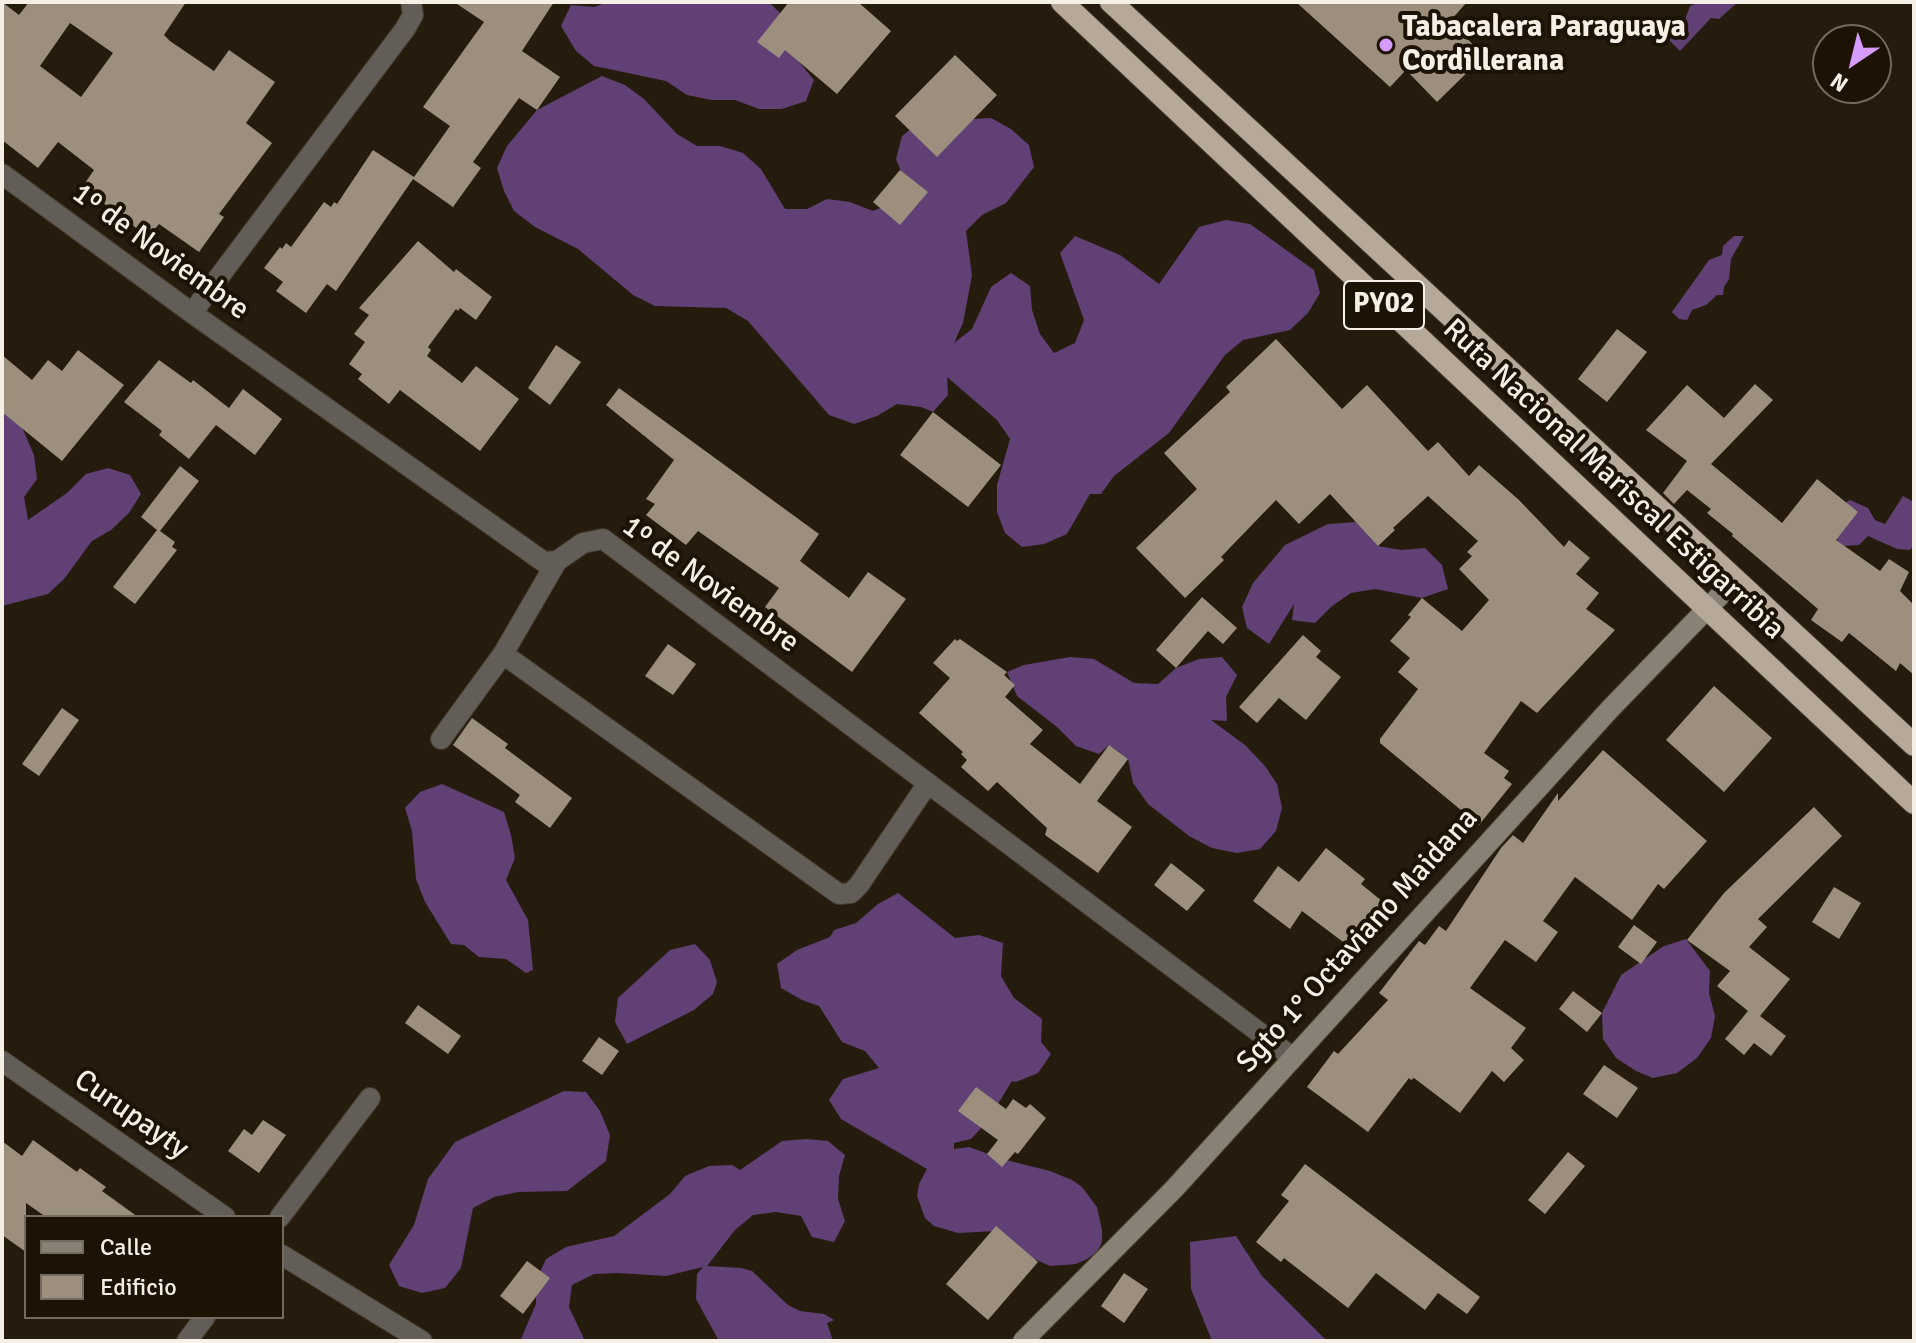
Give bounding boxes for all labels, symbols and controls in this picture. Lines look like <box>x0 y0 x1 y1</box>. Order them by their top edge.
place label: Tabacalera Paraguaya Cordillerana <box>1402 10 1686 80</box>
north arrow <box>1812 24 1892 104</box>
marker: Tabacalera Paraguaya Cordillerana <box>1377 36 1395 54</box>
text: N <box>1825 67 1853 98</box>
street label: 1º de Noviembre <box>64 176 256 328</box>
road number: PY02 <box>1344 281 1424 329</box>
street label: Ruta Nacional Mariscal Estigarribia <box>1435 312 1791 648</box>
street label: 1º de Noviembre <box>614 509 806 661</box>
street label: Sgto 1° Octaviano Maidana <box>1230 801 1486 1081</box>
street label: Curupayty <box>67 1063 195 1167</box>
legend <box>24 1215 284 1319</box>
text: Calle <box>100 1232 152 1262</box>
text: Edificio <box>100 1272 177 1302</box>

